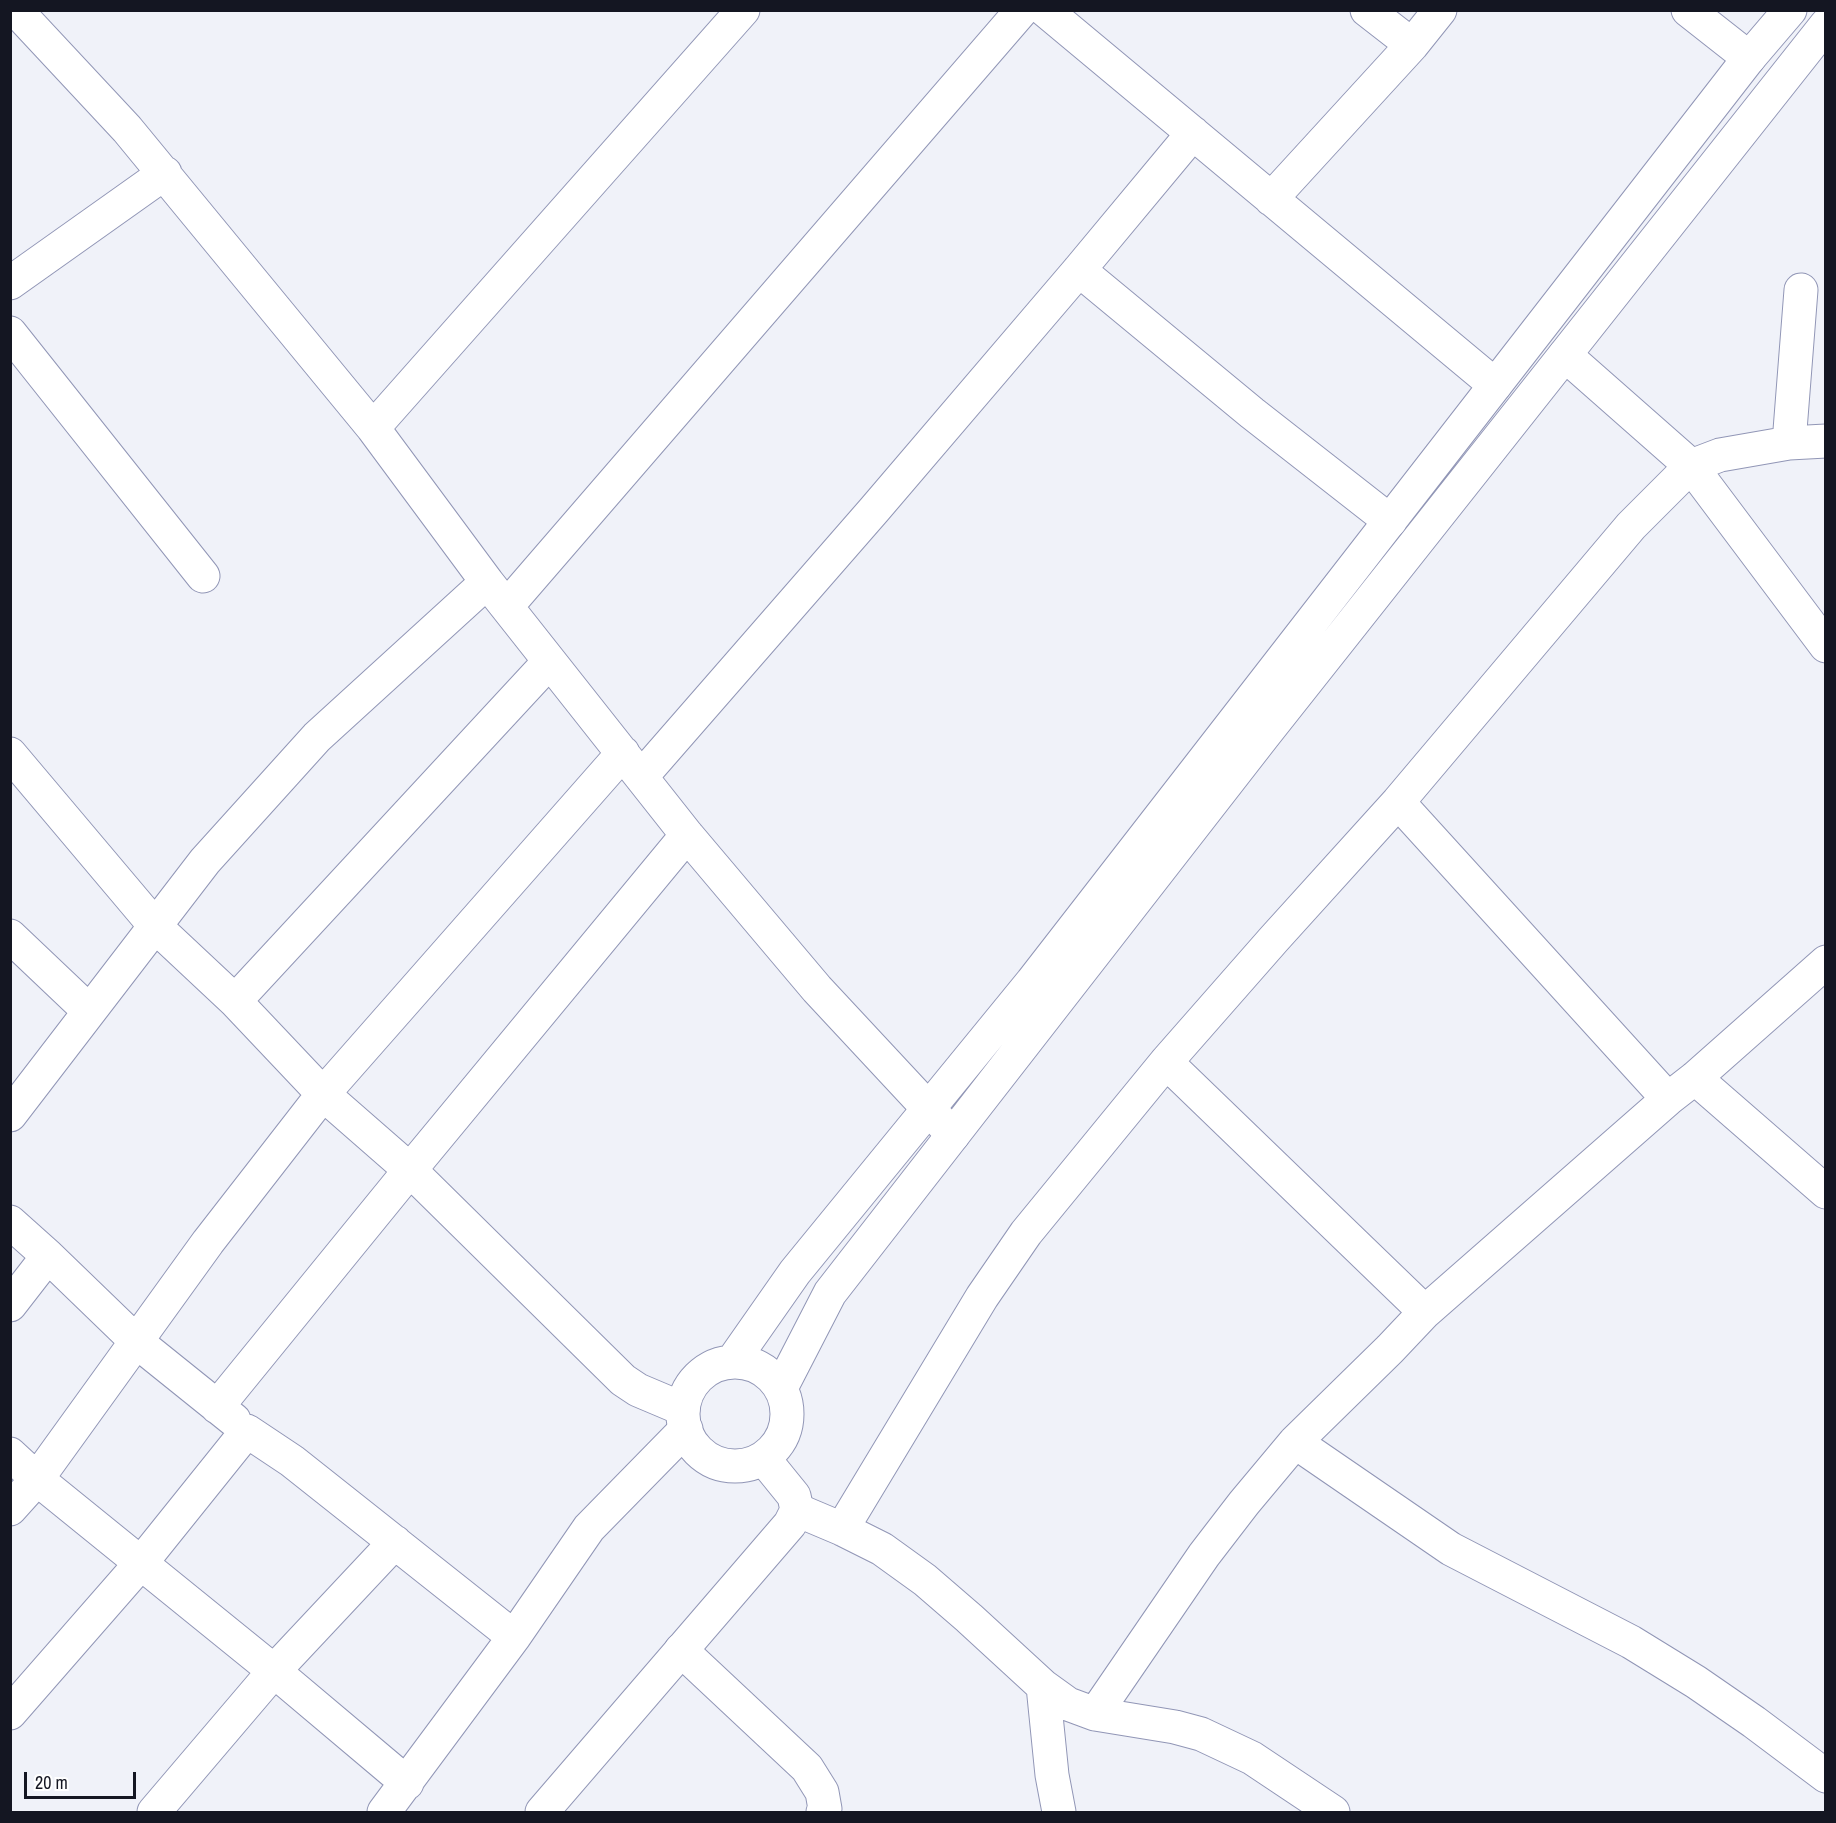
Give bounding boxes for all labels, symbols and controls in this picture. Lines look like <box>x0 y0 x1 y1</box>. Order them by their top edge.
scale bar <box>27 1760 140 1798</box>
text: 20 m <box>35 1770 68 1795</box>

